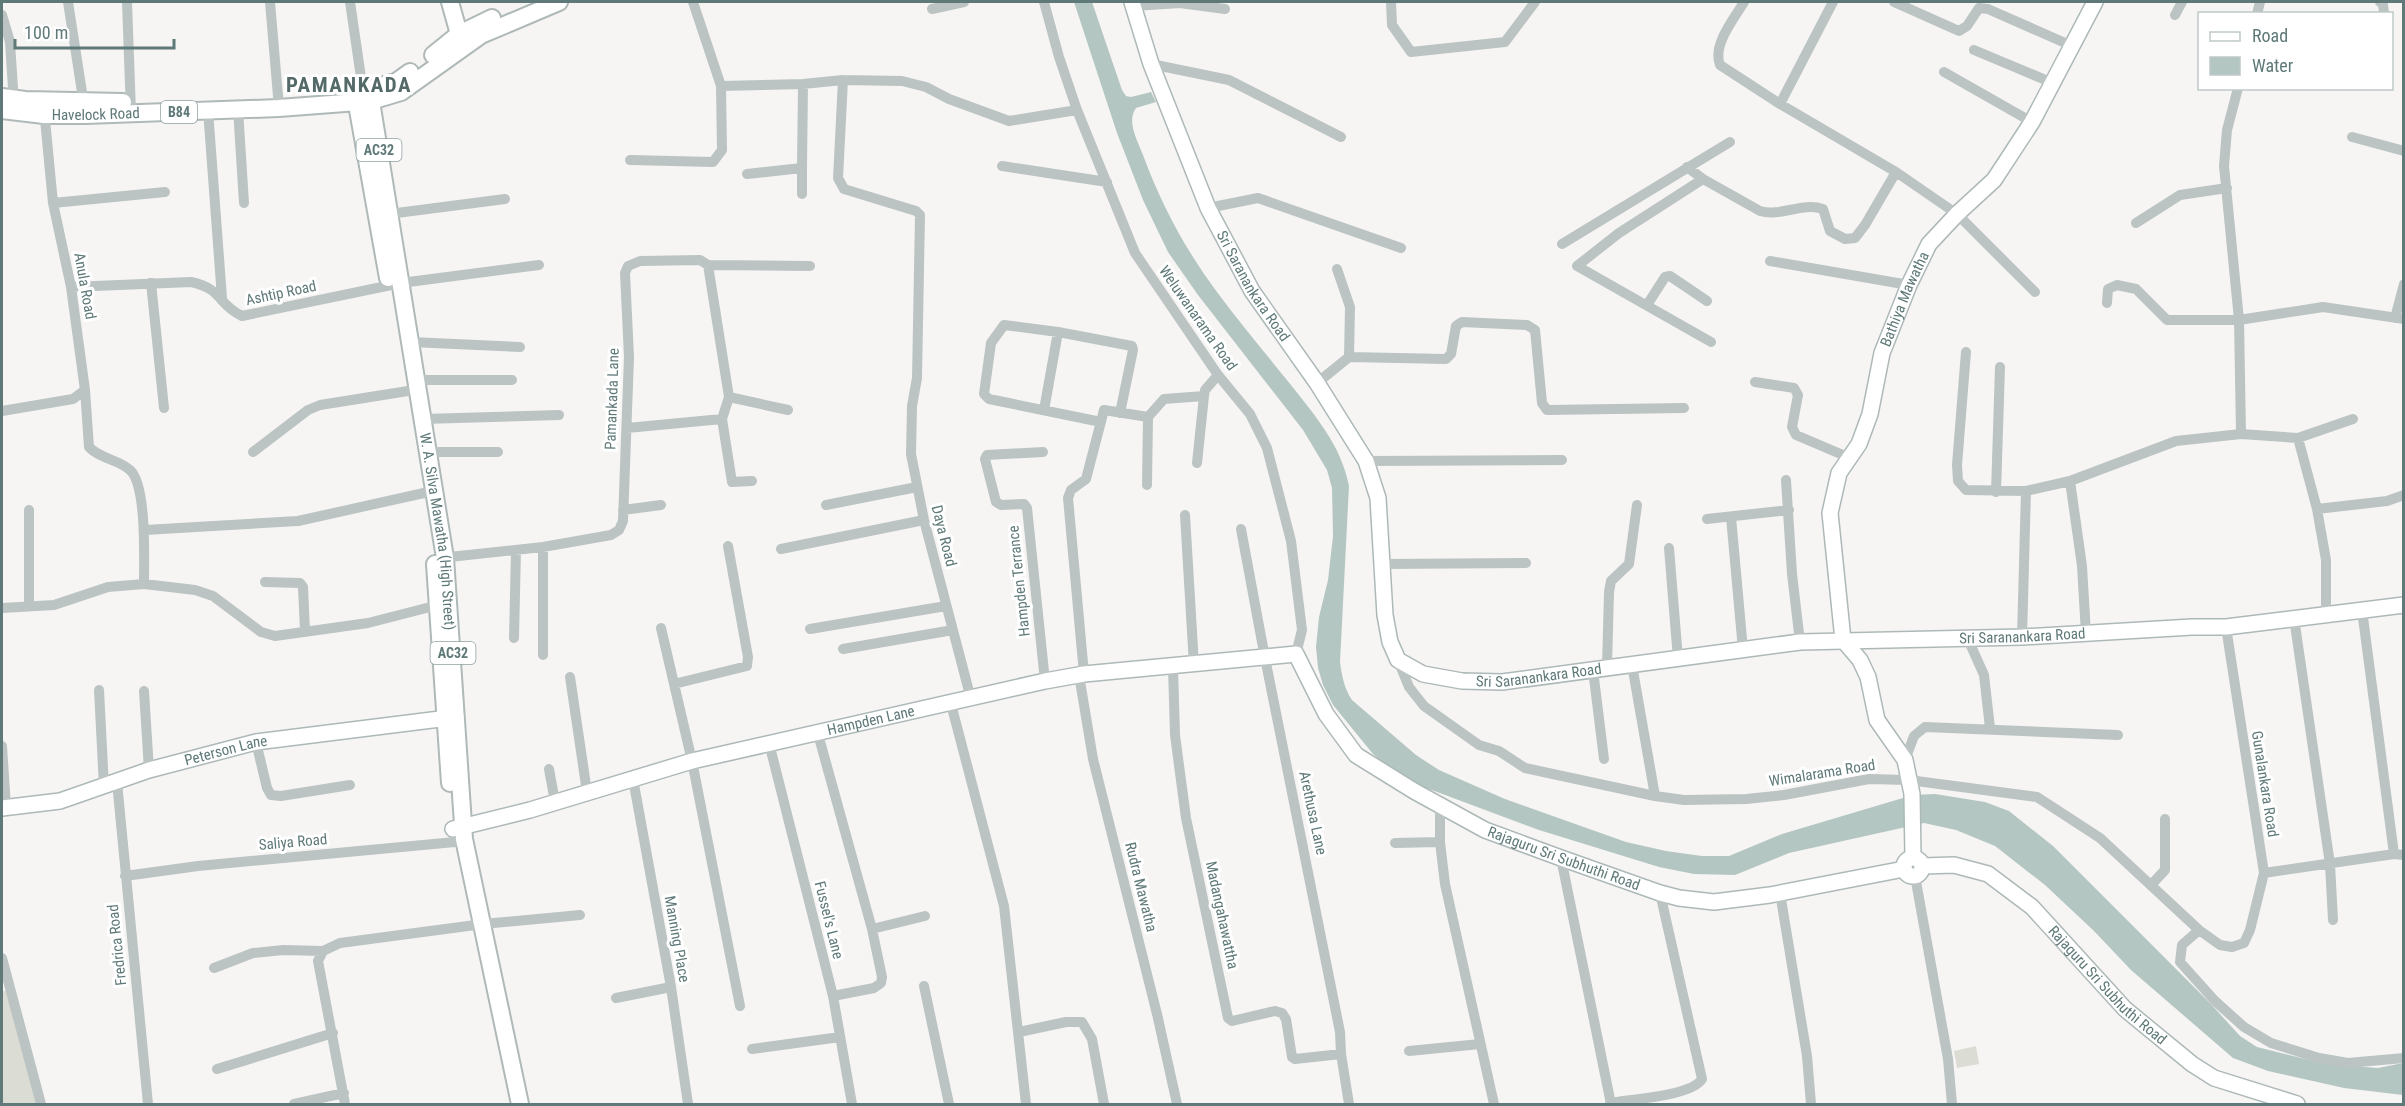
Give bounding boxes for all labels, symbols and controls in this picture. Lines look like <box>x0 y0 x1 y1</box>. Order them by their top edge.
scale bar <box>15 12 174 50</box>
legend <box>2198 12 2393 90</box>
text: 100 m <box>24 22 68 43</box>
text: Road <box>2252 25 2288 46</box>
text: Water <box>2252 55 2294 76</box>
district label: PAMANKADA <box>286 73 412 97</box>
road number: B84 <box>161 101 197 123</box>
street label: Havelock Road <box>52 104 140 124</box>
road number: AC32 <box>356 139 401 161</box>
street label: Sri Saranankara Road <box>1213 228 1294 345</box>
street label: Bathiya Mawatha <box>1876 249 1933 349</box>
street label: Anula Road <box>70 251 100 321</box>
street label: Weluwanarama Road <box>1155 262 1241 374</box>
street label: Ashtip Road <box>244 277 318 309</box>
street label: Pamankada Lane <box>601 348 623 450</box>
street label: W. A. Silva Mawatha (High Street) <box>416 432 459 631</box>
street label: Daya Road <box>928 503 960 569</box>
street label: Hampden Terrance <box>1004 525 1034 637</box>
street label: Sri Saranankara Road <box>1959 624 2086 647</box>
road number: AC32 <box>430 642 476 664</box>
street label: Sri Saranankara Road <box>1476 660 1603 691</box>
street label: Hampden Lane <box>826 702 916 739</box>
street label: Gunalankara Road <box>2248 730 2282 838</box>
street label: Peterson Lane <box>182 732 268 769</box>
street label: Wimalarama Road <box>1768 756 1876 790</box>
street label: Arethusa Lane <box>1295 769 1331 857</box>
street label: Rajaguru Sri Subhuthi Road <box>1485 823 1642 894</box>
street label: Saliya Road <box>258 830 328 854</box>
street label: Rudra Mawatha <box>1121 840 1161 934</box>
street label: Madangahawattha <box>1202 859 1242 971</box>
street label: Fussel's Lane <box>811 879 847 961</box>
street label: Manning Place <box>661 894 693 984</box>
street label: Fredrica Road <box>104 903 130 987</box>
street label: Rajaguru Sri Subhuthi Road <box>2045 922 2170 1048</box>

